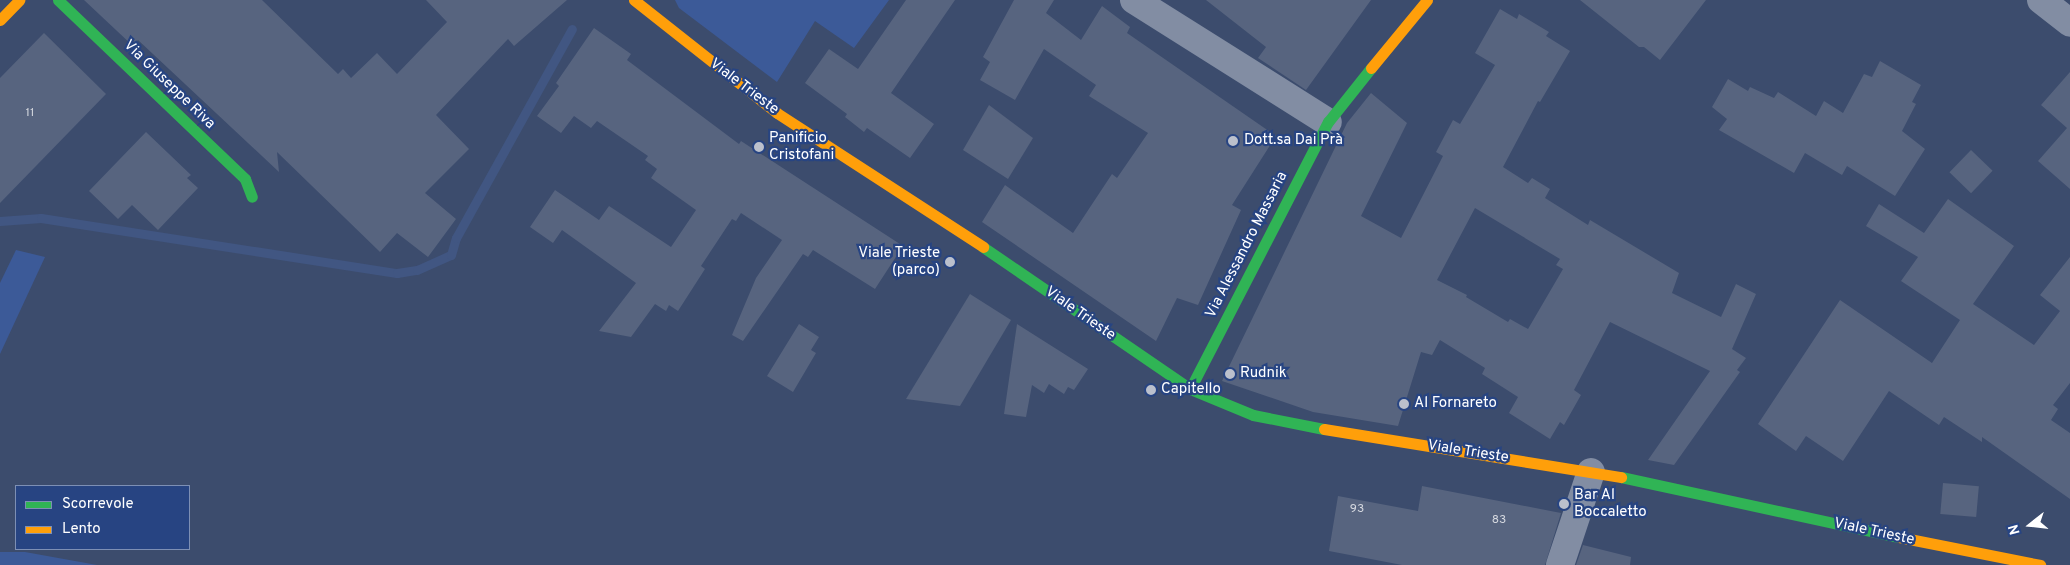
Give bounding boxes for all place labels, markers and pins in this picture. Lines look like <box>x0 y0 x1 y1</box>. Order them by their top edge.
place label: Panificio Cristofani <box>769 129 834 164</box>
place label: Dott.sa Dai Prà <box>1244 132 1343 150</box>
marker: Dott.sa Dai Prà <box>1226 134 1240 148</box>
marker: Panificio Cristofani <box>753 141 765 153</box>
place label: Viale Trieste (parco) <box>858 244 940 279</box>
marker: Viale Trieste (parco) <box>944 256 956 268</box>
place label: Rudnik <box>1240 365 1287 383</box>
marker: Rudnik <box>1224 368 1236 380</box>
place label: Capitello <box>1161 381 1221 399</box>
marker: Capitello <box>1145 384 1157 396</box>
place label: Al Fornareto <box>1414 395 1497 413</box>
marker: Al Fornareto <box>1398 398 1410 410</box>
place label: Bar Al Boccaletto <box>1574 486 1647 521</box>
marker: Bar Al Boccaletto <box>1558 498 1570 510</box>

